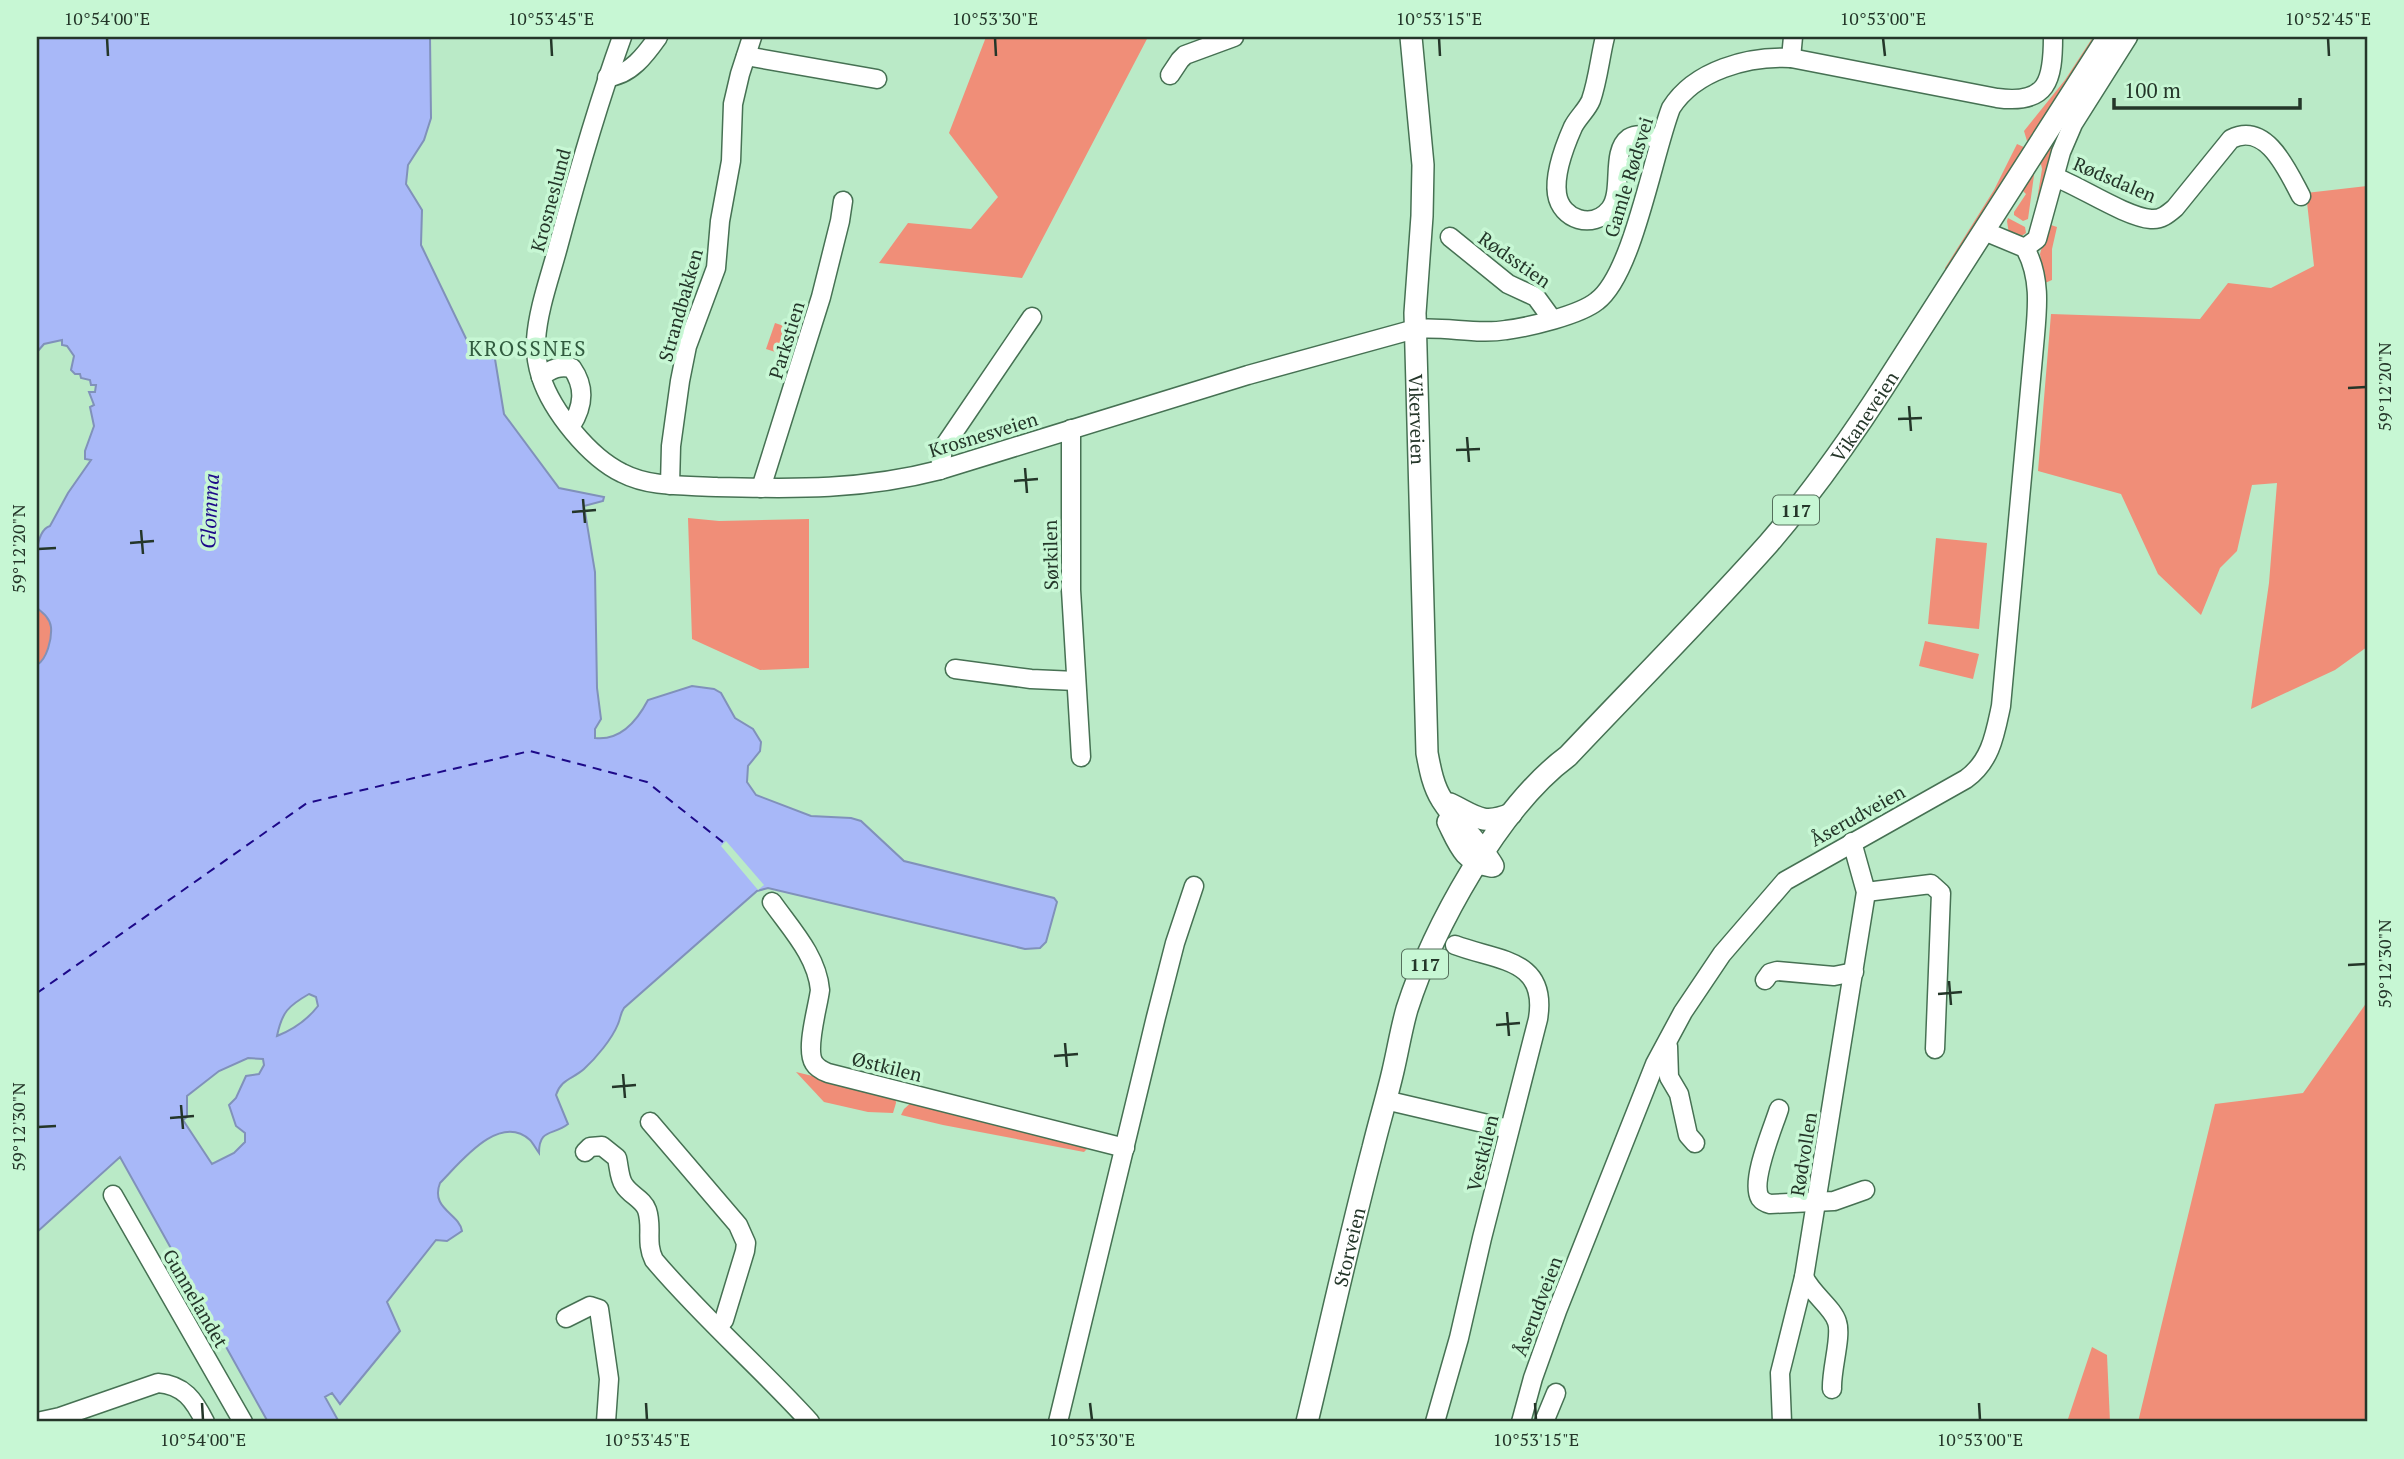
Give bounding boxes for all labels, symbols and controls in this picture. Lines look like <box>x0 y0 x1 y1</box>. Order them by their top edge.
text: 10°54'00"E <box>64 6 150 30</box>
text: 10°53'45"E <box>508 6 594 30</box>
text: 10°53'30"E <box>952 6 1038 30</box>
text: 10°53'15"E <box>1396 6 1482 30</box>
text: 10°53'00"E <box>1840 6 1926 30</box>
text: 10°52'45"E <box>2285 6 2371 30</box>
scale bar <box>2114 66 2299 110</box>
text: 100 m <box>2124 76 2181 104</box>
street label: Gamle Rødsvei <box>1598 114 1658 240</box>
street label: Krosneslund <box>524 145 576 254</box>
street label: Rødsdalen <box>2070 150 2160 208</box>
street label: Rødsstien <box>1474 225 1556 293</box>
street label: Strandbakken <box>652 246 708 364</box>
street label: Parkstien <box>762 298 810 382</box>
district label: KROSSNES <box>468 334 588 362</box>
text: 59°12'20"N <box>2372 342 2396 432</box>
street label: Vikaneveien <box>1824 366 1903 466</box>
street label: Vikerveien <box>1404 373 1432 465</box>
street label: Krosnesveien <box>925 406 1041 462</box>
water label: Glomma <box>193 473 225 549</box>
road number: 117 <box>1773 496 1819 524</box>
text: 59°12'20"N <box>6 504 30 594</box>
street label: Sørkilen <box>1037 520 1063 590</box>
street label: Åserudveien <box>1805 779 1909 851</box>
text: 59°12'30"N <box>2372 919 2396 1009</box>
road number: 117 <box>1402 950 1448 979</box>
street label: Østkilen <box>849 1045 925 1087</box>
text: 59°12'30"N <box>6 1082 30 1172</box>
street label: Rødvollen <box>1784 1110 1822 1198</box>
street label: Vestkilen <box>1460 1112 1504 1194</box>
street label: Storveien <box>1327 1205 1370 1289</box>
street label: Gunnelandet <box>158 1244 234 1352</box>
street label: Åserudveien <box>1507 1253 1567 1359</box>
text: 10°54'00"E <box>160 1427 246 1451</box>
text: 10°53'45"E <box>604 1427 690 1451</box>
text: 10°53'30"E <box>1049 1427 1135 1451</box>
text: 10°53'15"E <box>1493 1427 1579 1451</box>
text: 10°53'00"E <box>1937 1427 2023 1451</box>

